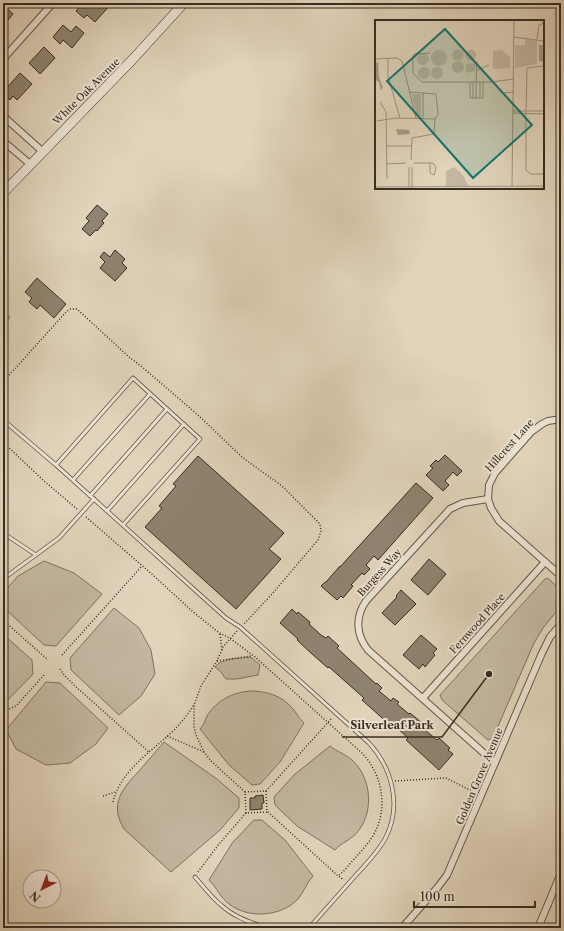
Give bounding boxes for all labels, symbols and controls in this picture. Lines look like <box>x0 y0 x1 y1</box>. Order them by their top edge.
inset map <box>375 20 544 189</box>
street label: White Oak Avenue <box>49 55 123 128</box>
street label: Hillcrest Lane <box>482 416 537 474</box>
street label: Burgess Way <box>355 545 404 599</box>
street label: Fernwood Place <box>447 590 508 656</box>
callout: Silverleaf Park <box>342 714 442 737</box>
text: Silverleaf Park <box>350 718 435 732</box>
street label: Golden Grove Avenue <box>453 725 506 827</box>
north arrow <box>22 869 62 909</box>
scale bar <box>414 883 535 909</box>
text: N <box>27 888 44 905</box>
text: 100 m <box>420 889 455 904</box>

